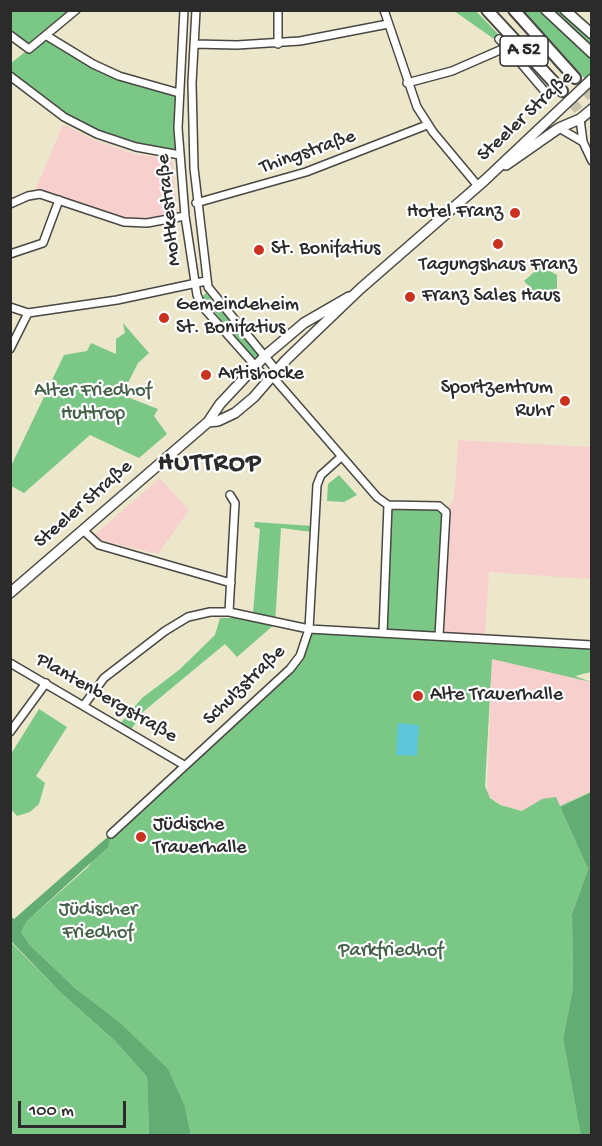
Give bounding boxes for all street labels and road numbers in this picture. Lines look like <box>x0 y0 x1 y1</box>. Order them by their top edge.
road number: A 52 <box>500 36 548 66</box>
street label: Steeler Straße <box>473 66 579 168</box>
street label: Thingstraße <box>257 125 359 181</box>
street label: Moltkestraße <box>152 153 188 267</box>
street label: Steeler Straße <box>30 456 138 554</box>
street label: Schulzstraße <box>199 641 291 731</box>
street label: Plantenbergstraße <box>31 649 181 749</box>

